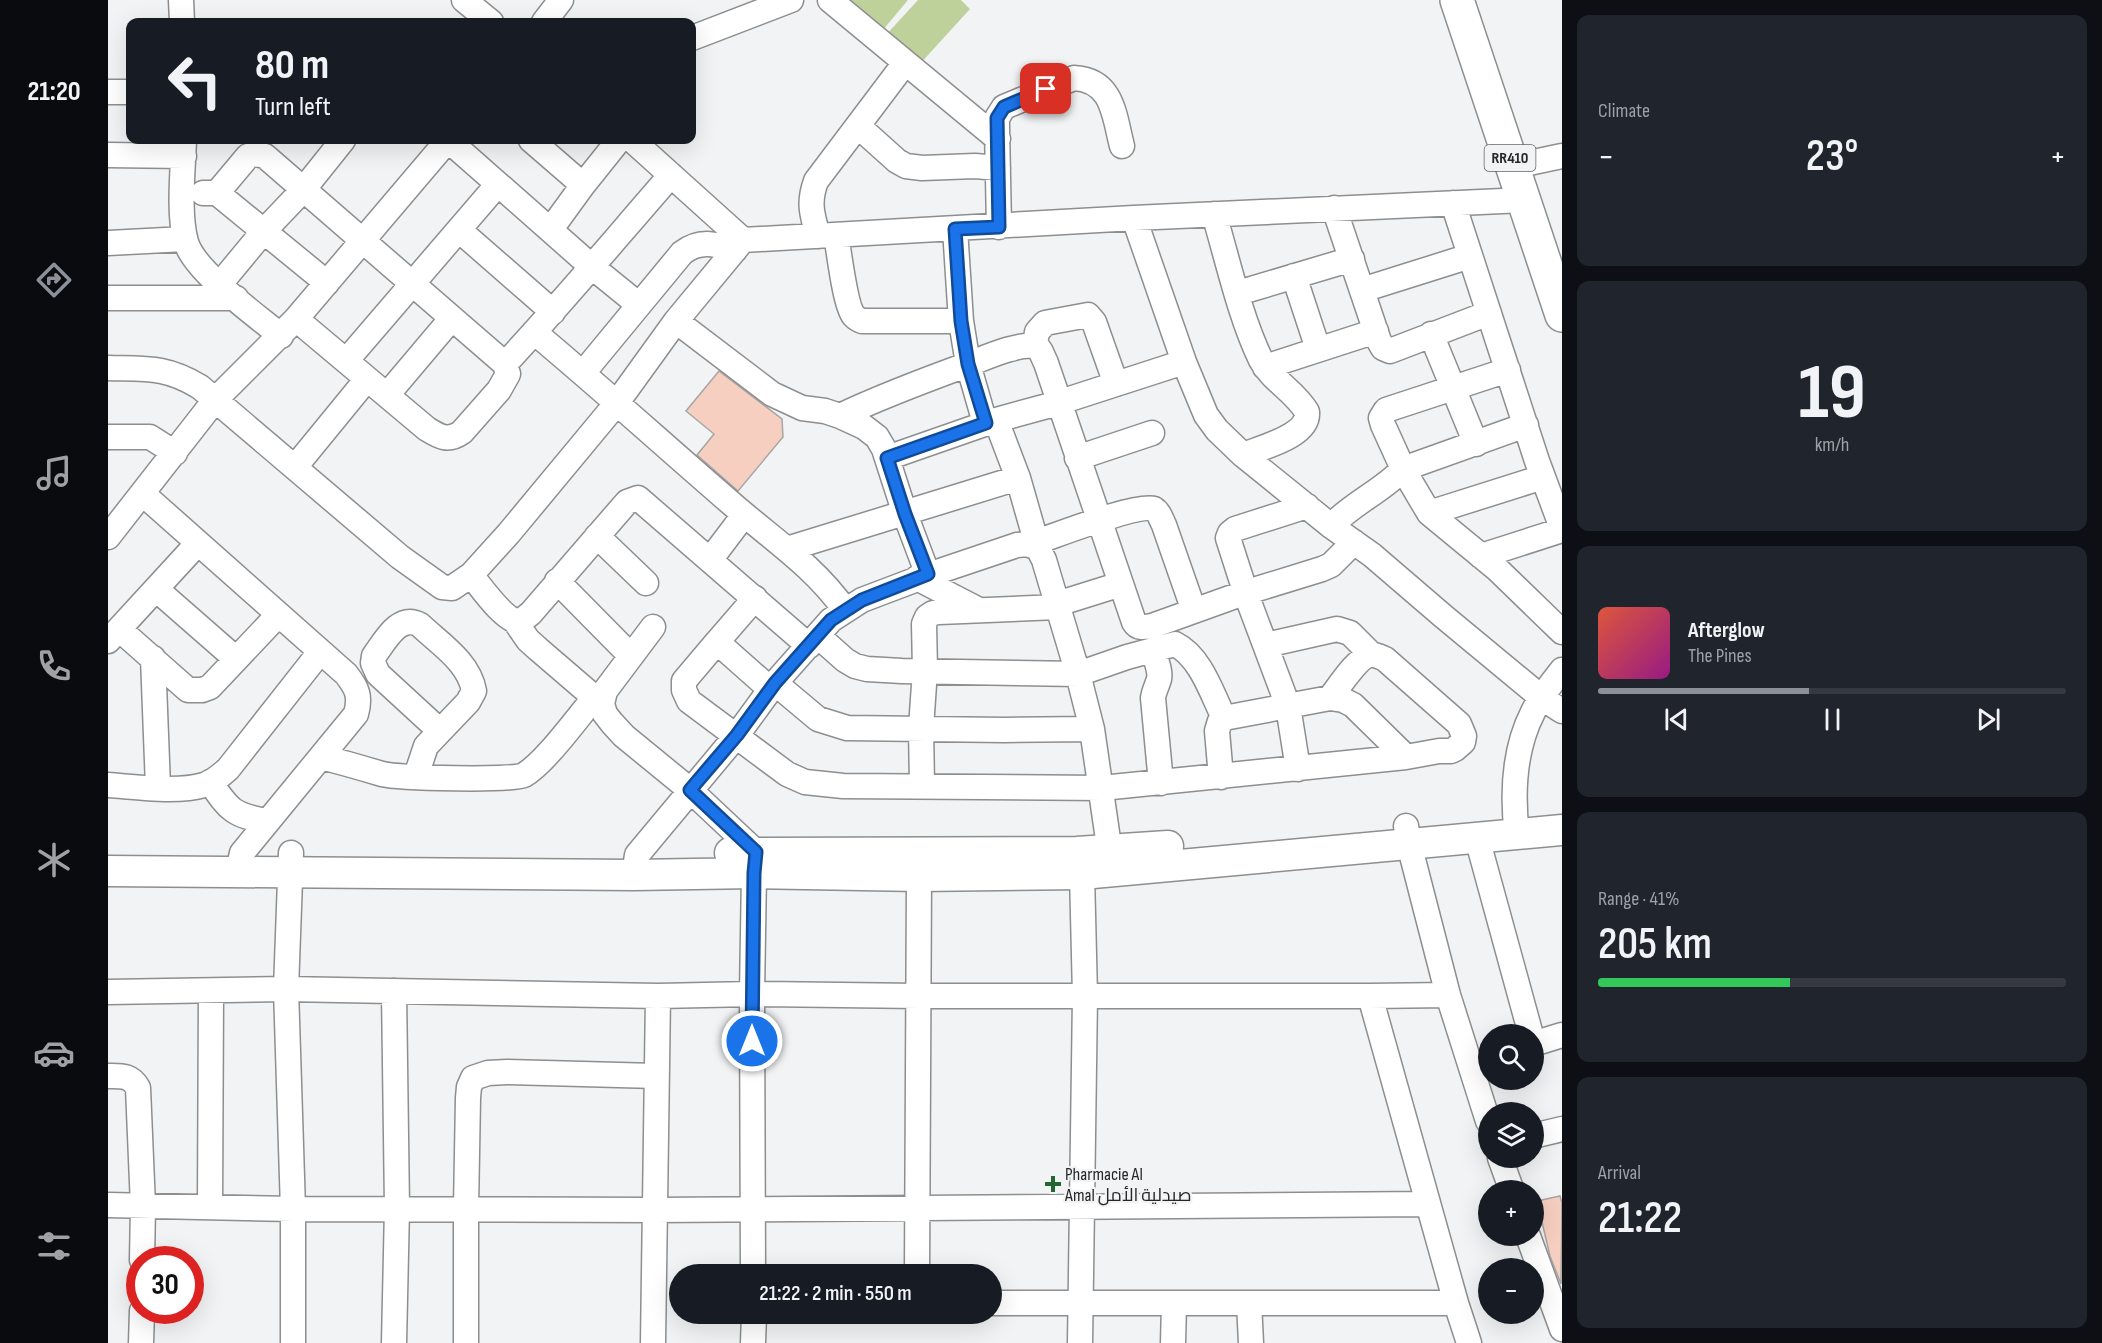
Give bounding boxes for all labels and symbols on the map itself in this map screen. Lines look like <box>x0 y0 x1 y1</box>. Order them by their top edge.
pin <box>1020 63 1071 114</box>
road number: RR410 <box>1484 145 1536 171</box>
position arrow <box>720 1009 784 1073</box>
place label: Pharmacie Al Amal صيدلية الأمل <box>1064 1164 1192 1206</box>
marker: Pharmacie Al Amal صيدلية الأمل <box>1046 1177 1060 1191</box>
speed limit sign: 30 <box>126 1246 204 1324</box>

